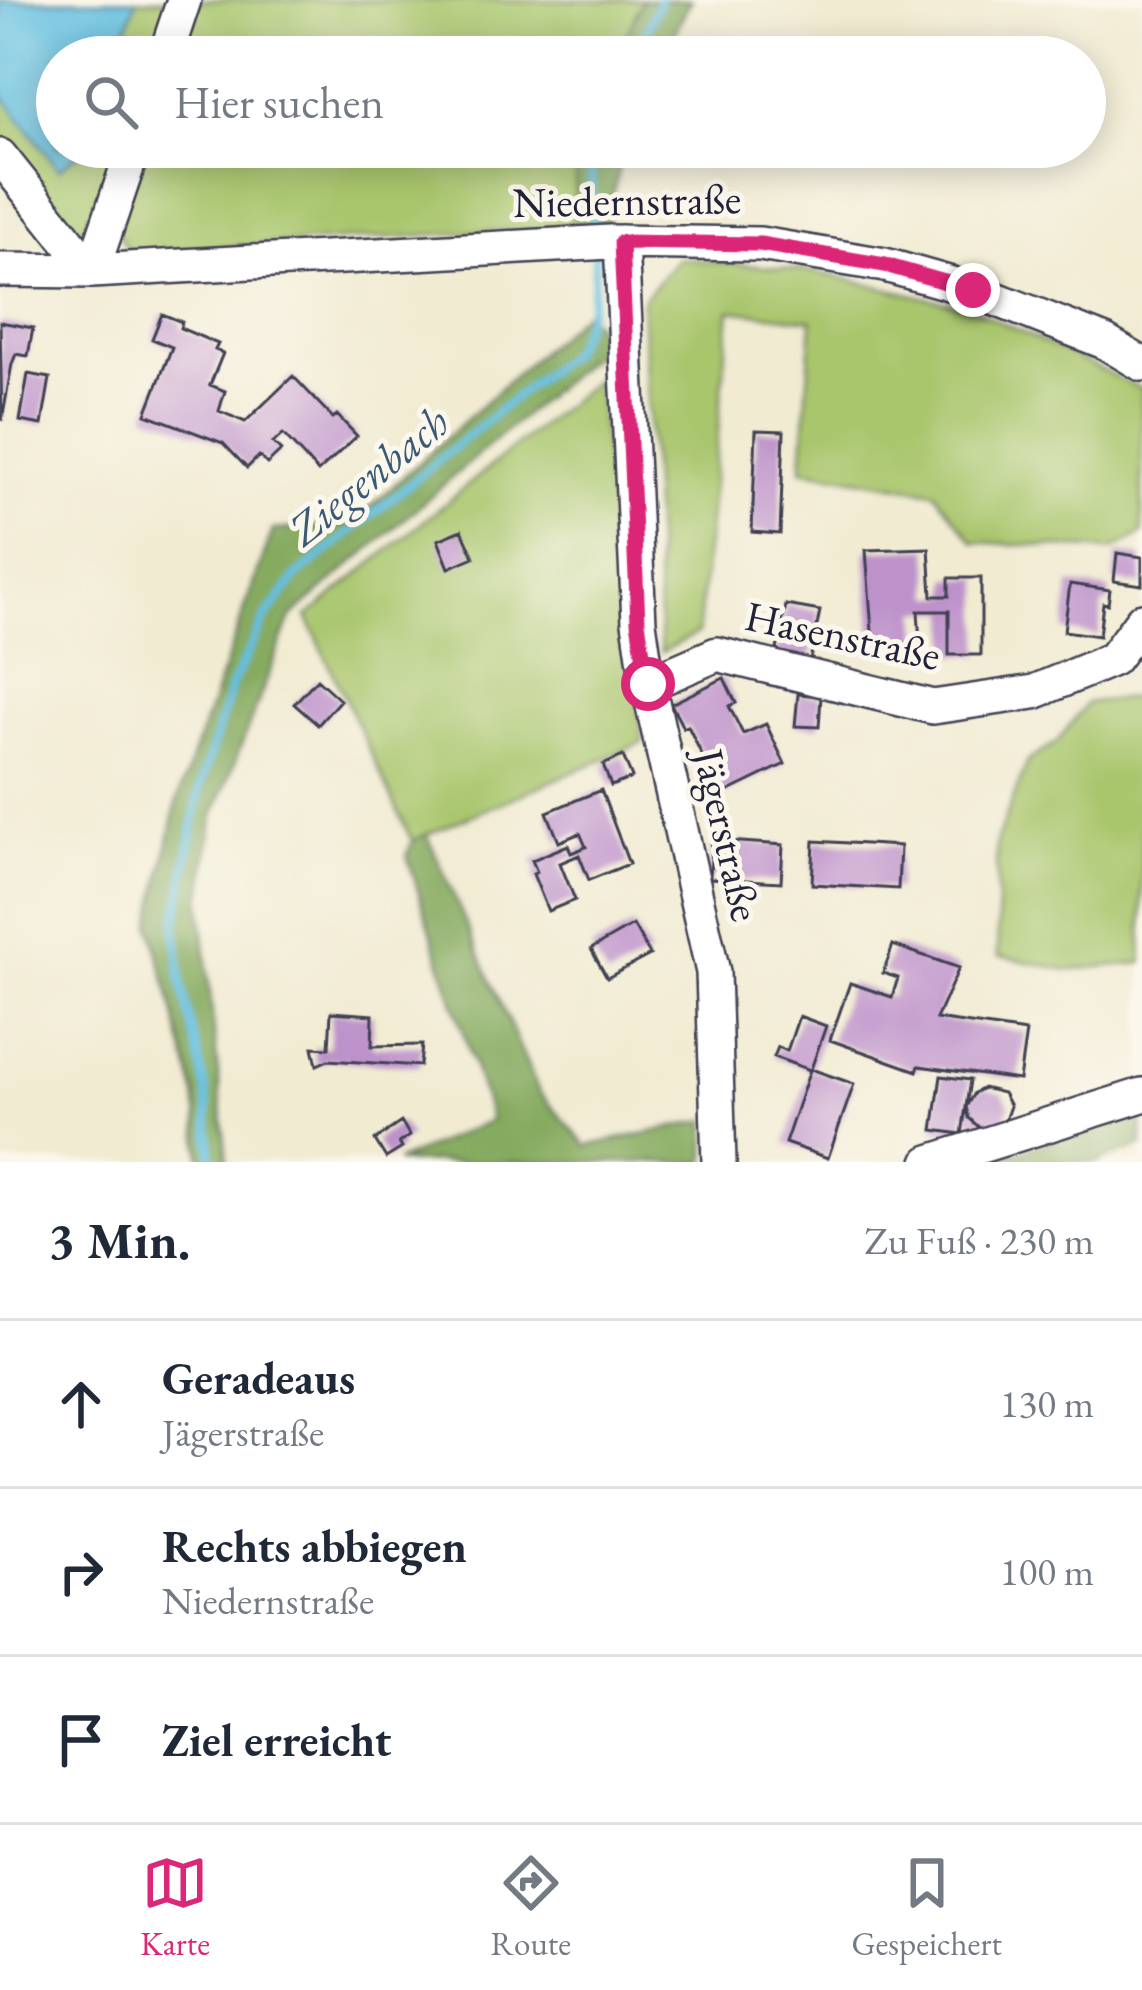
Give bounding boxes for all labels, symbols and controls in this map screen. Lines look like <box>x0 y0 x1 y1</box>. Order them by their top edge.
search box <box>36 36 1106 168</box>
icon: search <box>78 69 144 135</box>
text: Hier suchen <box>174 73 384 131</box>
street label: Niedernstraße <box>512 171 742 230</box>
route end <box>946 263 1000 317</box>
water label: Ziegenbach <box>275 392 460 558</box>
street label: Hasenstraße <box>740 588 945 683</box>
route start <box>621 657 675 711</box>
street label: Jägerstraße <box>680 741 774 926</box>
text: 3 Min. <box>48 1207 190 1273</box>
text: Zu Fuß · 230 m <box>864 1215 1094 1266</box>
text: Geradeaus <box>162 1349 355 1407</box>
icon: ahead <box>48 1371 114 1437</box>
text: 130 m <box>1000 1378 1094 1429</box>
text: Jägerstraße <box>162 1407 324 1458</box>
text: Rechts abbiegen <box>162 1517 467 1575</box>
icon: right <box>48 1539 114 1605</box>
text: 100 m <box>1000 1546 1094 1597</box>
text: Niedernstraße <box>162 1575 374 1626</box>
icon: arrive <box>48 1707 114 1773</box>
text: Ziel erreicht <box>162 1711 391 1769</box>
tab: Karte <box>140 1850 210 1965</box>
tab: Route <box>491 1850 571 1965</box>
tab: Gespeichert <box>851 1850 1002 1965</box>

